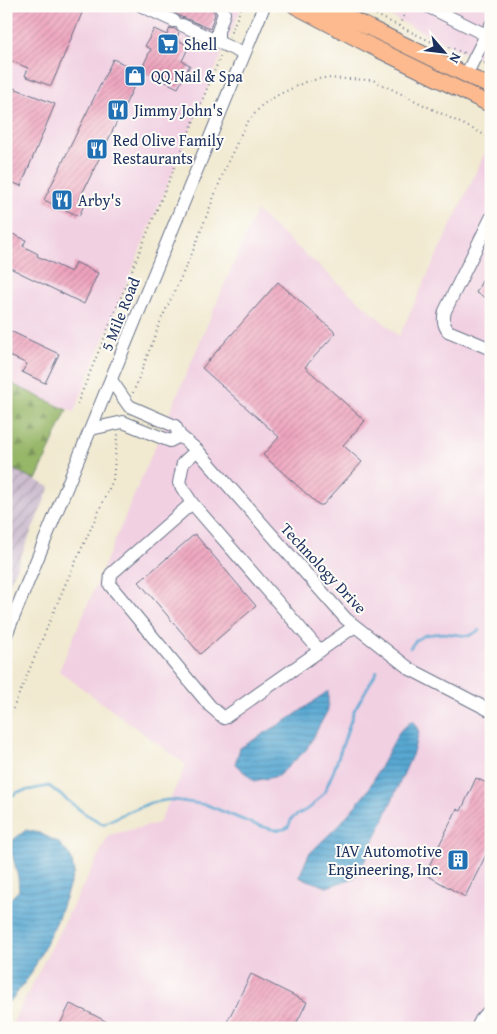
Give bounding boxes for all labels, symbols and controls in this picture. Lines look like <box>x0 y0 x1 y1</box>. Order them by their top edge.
north arrow <box>420 28 470 78</box>
supermarket icon: Shell <box>156 32 180 56</box>
place label: Shell <box>184 32 218 56</box>
text: N <box>444 49 467 67</box>
shop icon: QQ Nail & Spa <box>123 64 147 88</box>
place label: QQ Nail & Spa <box>151 64 243 88</box>
restaurant icon: Jimmy John's <box>106 98 130 122</box>
place label: Jimmy John's <box>132 98 223 122</box>
place label: Red Olive Family Restaurants <box>113 128 224 170</box>
restaurant icon: Red Olive Family Restaurants <box>85 137 109 161</box>
restaurant icon: Arby's <box>50 188 74 212</box>
place label: Arby's <box>78 188 121 212</box>
street label: 5 Mile Road <box>94 273 146 355</box>
street label: Technology Drive <box>275 517 373 619</box>
place label: IAV Automotive Engineering, Inc. <box>328 839 442 881</box>
building icon: IAV Automotive Engineering, Inc. <box>446 848 470 872</box>

